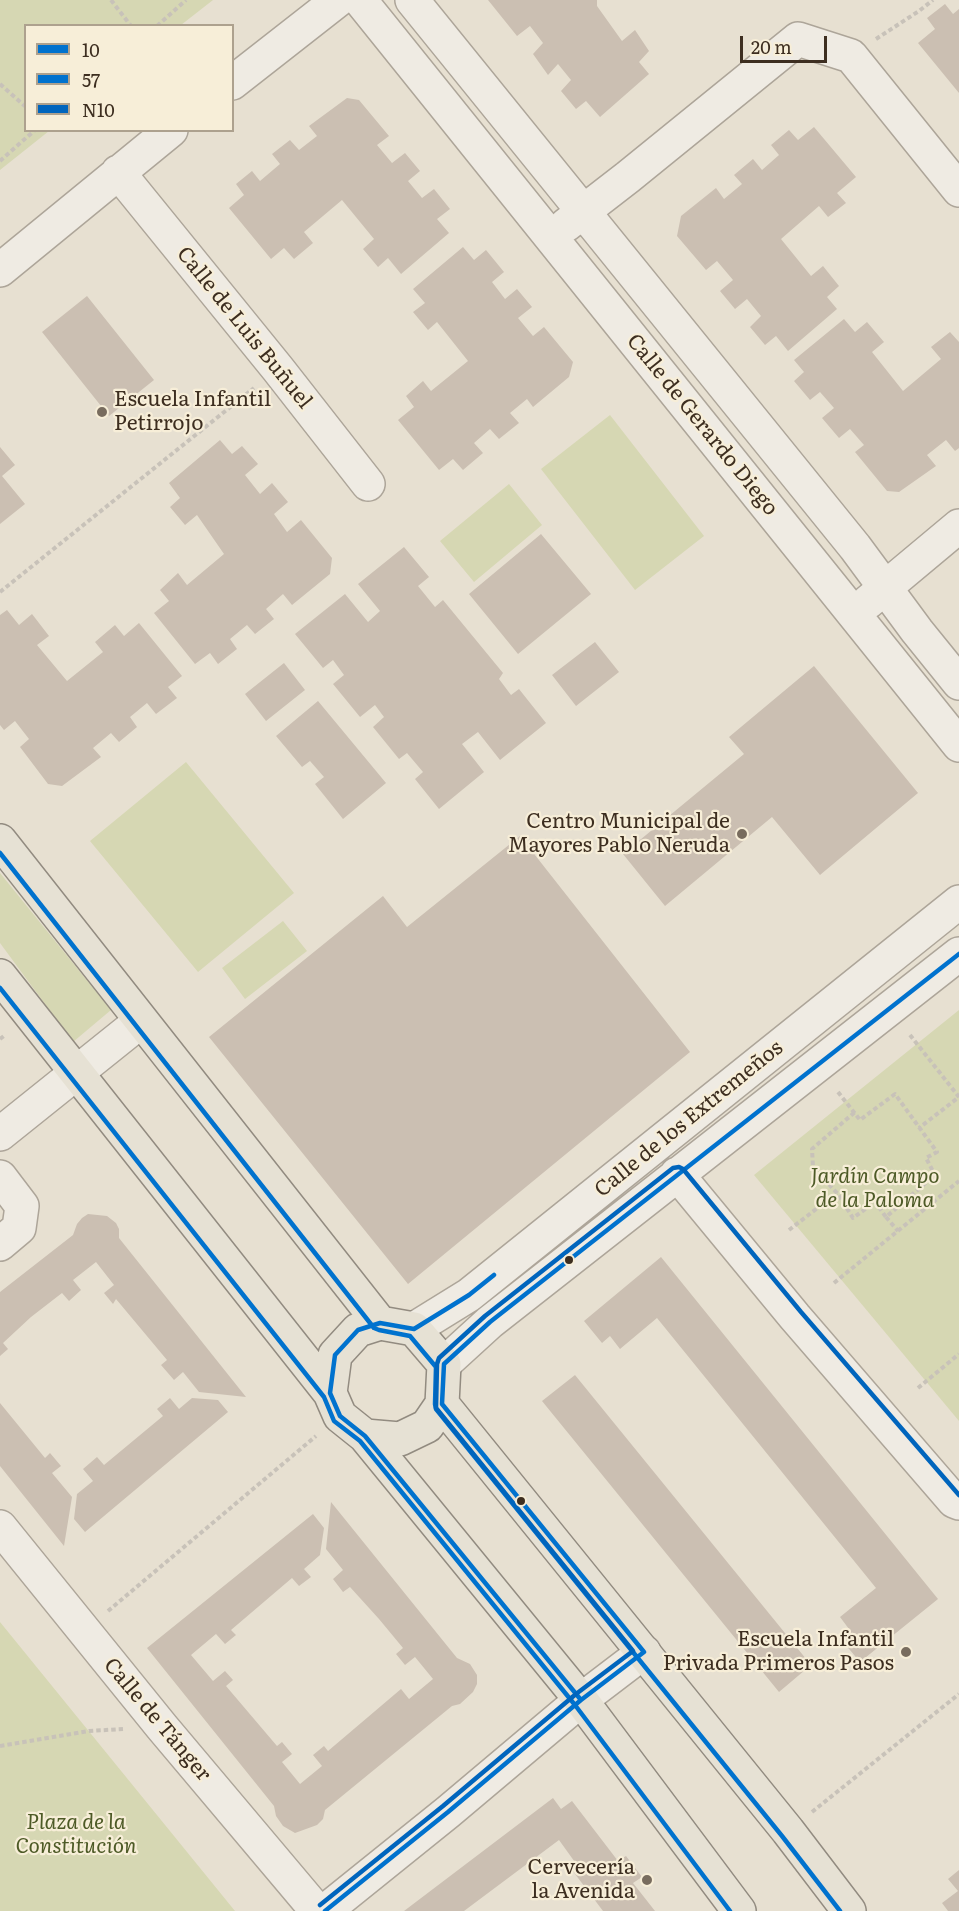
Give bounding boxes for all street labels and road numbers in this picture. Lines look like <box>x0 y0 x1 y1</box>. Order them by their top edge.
street label: Calle de Luis Buñuel <box>171 242 317 414</box>
street label: Calle de Gerardo Diego <box>621 329 783 521</box>
street label: Calle de los Extremeños <box>590 1035 788 1203</box>
street label: Calle de Tánger <box>98 1653 216 1787</box>

